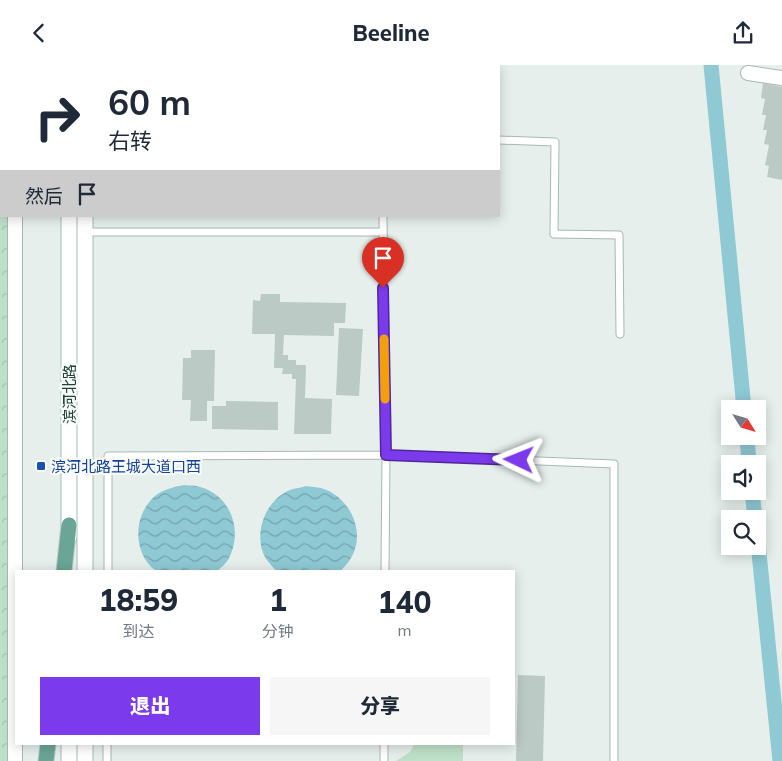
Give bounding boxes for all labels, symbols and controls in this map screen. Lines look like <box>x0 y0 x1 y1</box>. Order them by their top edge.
icon: back <box>25 19 53 47</box>
text: Beeline <box>352 19 430 47</box>
icon: share <box>729 19 757 47</box>
text: 60 m <box>108 80 191 124</box>
icon: right <box>25 85 90 150</box>
text: 右转 <box>108 127 152 155</box>
icon: arrive <box>73 180 101 208</box>
text: 然后 <box>25 184 63 208</box>
pin <box>362 237 404 288</box>
icon: arrive <box>369 244 397 272</box>
street label: 滨河北路 <box>60 364 79 424</box>
north arrow <box>721 400 766 445</box>
map controls <box>721 400 766 555</box>
position arrow <box>492 433 544 485</box>
button: sound <box>721 455 766 500</box>
place label: 滨河北路王城大道口西 <box>51 457 201 476</box>
marker: 滨河北路王城大道口西 <box>35 460 47 472</box>
button: search <box>721 510 766 555</box>
text: 18:59 <box>99 581 178 619</box>
text: 1 <box>269 581 287 619</box>
text: 140 <box>377 583 431 621</box>
text: m <box>397 620 411 640</box>
text: 到达 <box>122 621 154 641</box>
text: 分钟 <box>262 621 294 641</box>
button: 退出 <box>40 677 260 735</box>
button: 分享 <box>270 677 490 735</box>

